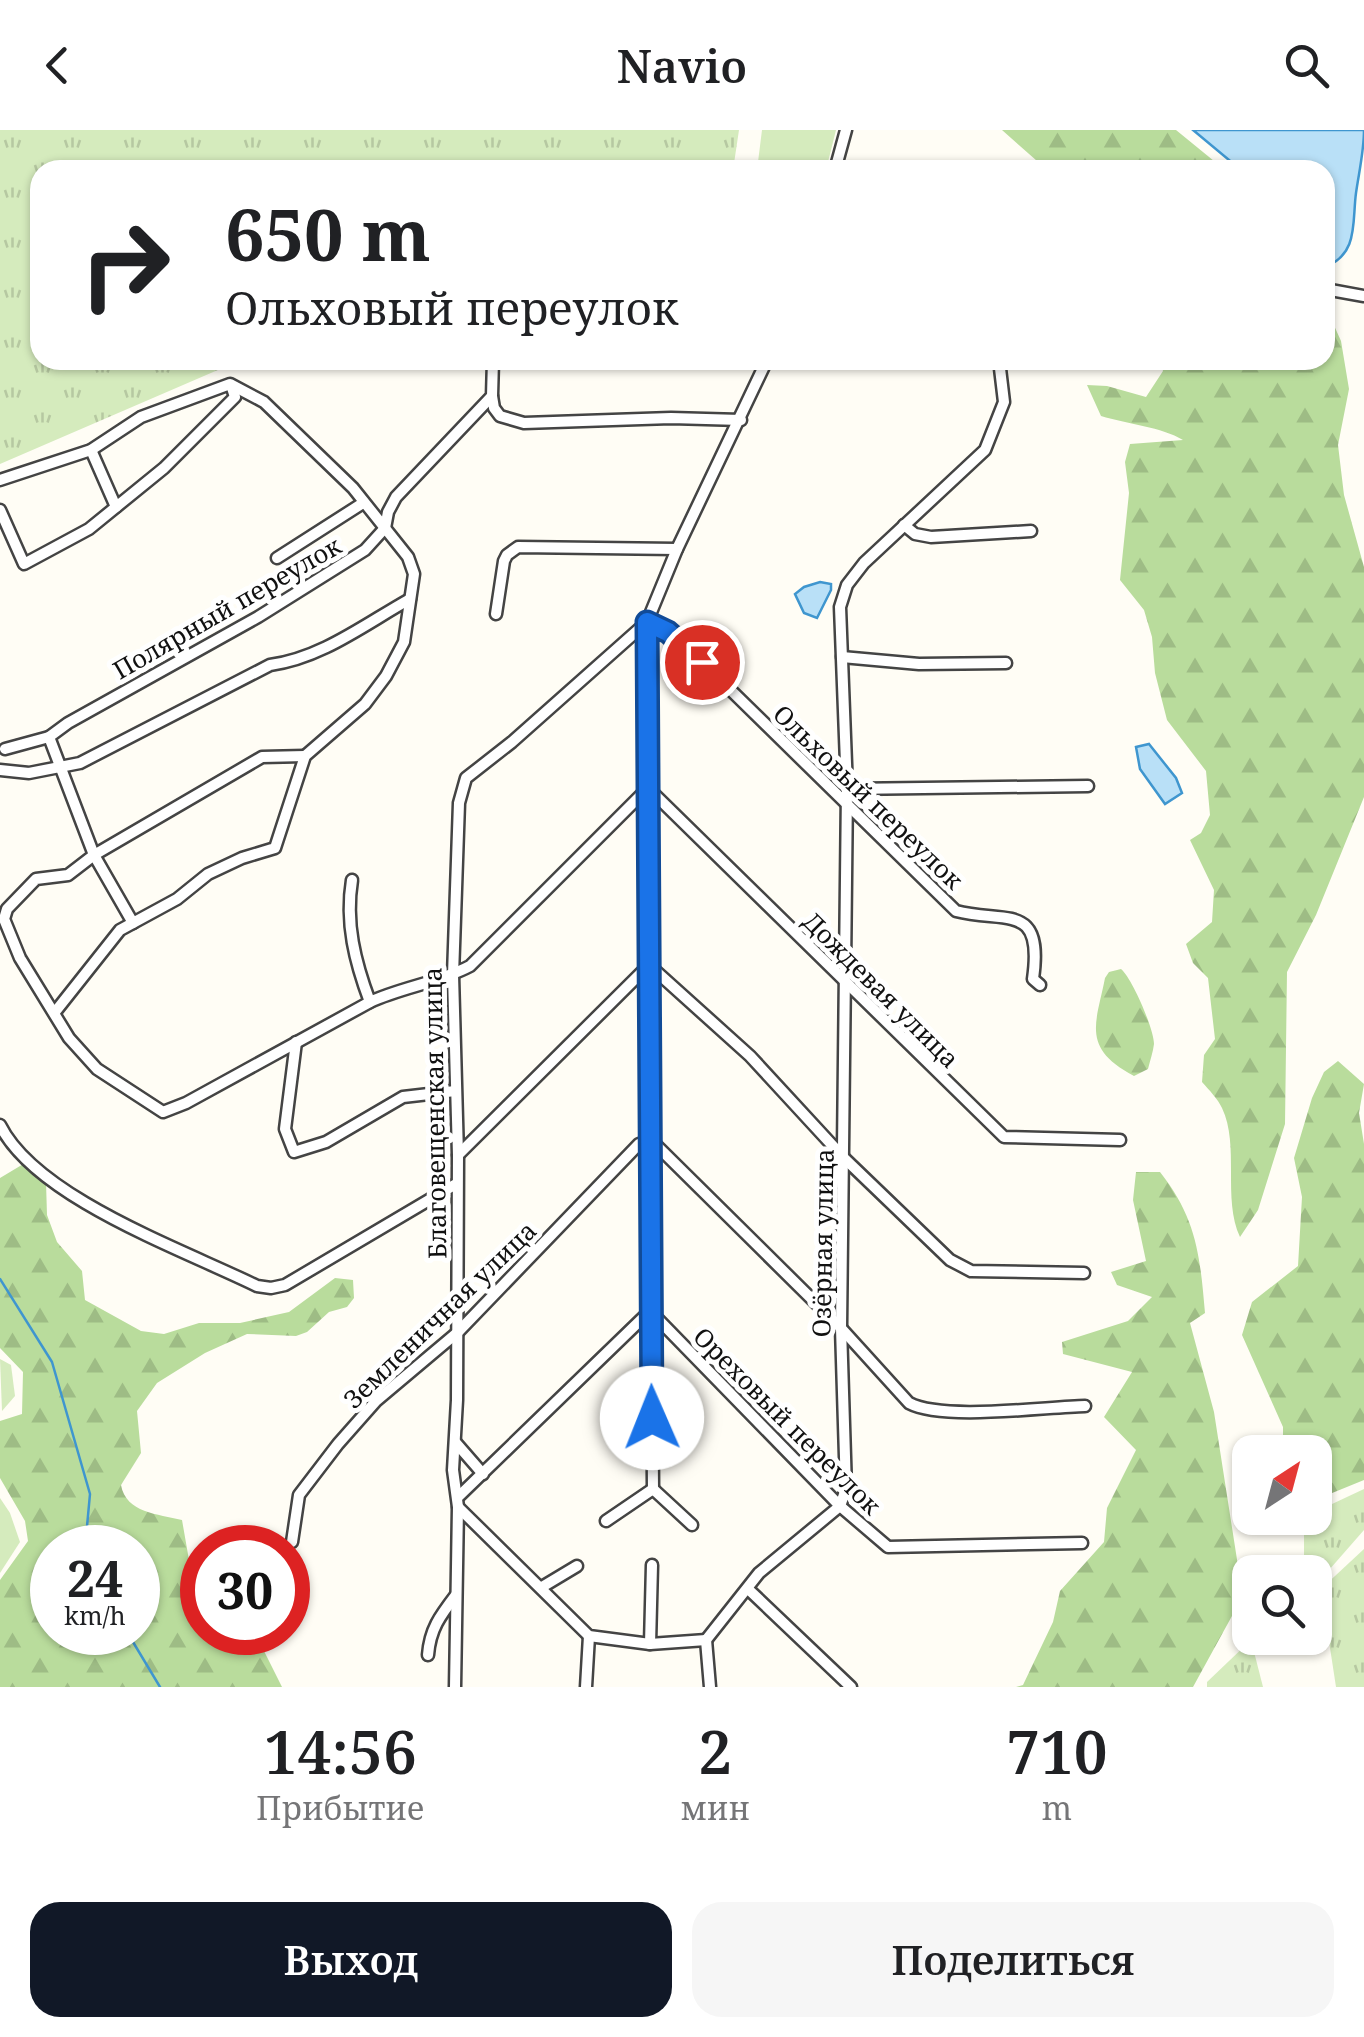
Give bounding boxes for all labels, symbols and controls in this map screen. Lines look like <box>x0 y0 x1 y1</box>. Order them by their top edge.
text: Navio <box>617 35 747 96</box>
icon: back <box>30 38 85 93</box>
icon: search <box>1279 38 1334 93</box>
text: 650 m <box>225 186 431 282</box>
icon: right <box>60 200 190 330</box>
text: Ольховый переулок <box>225 277 678 338</box>
street label: Полярный переулок <box>106 528 347 686</box>
pin <box>660 620 745 705</box>
icon: arrive <box>675 635 730 690</box>
street label: Ольховый переулок <box>766 697 971 896</box>
street label: Дождевая улица <box>796 904 967 1075</box>
street label: Благовещенская улица <box>414 967 454 1259</box>
street label: Озёрная улица <box>803 1148 841 1338</box>
street label: Земленичная улица <box>335 1213 543 1415</box>
street label: Ореховый переулок <box>686 1319 889 1522</box>
position arrow <box>600 1366 704 1470</box>
north arrow <box>1232 1435 1332 1535</box>
map controls <box>1232 1435 1332 1655</box>
speed limit sign: 30 <box>180 1525 310 1655</box>
text: 24 <box>67 1544 123 1612</box>
button: search <box>1232 1555 1332 1655</box>
text: km/h <box>64 1598 126 1632</box>
text: 14:56 <box>264 1710 417 1792</box>
text: 2 <box>698 1710 732 1792</box>
text: 710 <box>1006 1710 1108 1792</box>
text: Прибытие <box>256 1786 424 1829</box>
text: мин <box>680 1786 750 1829</box>
text: m <box>1042 1786 1072 1829</box>
button: Выход <box>30 1902 672 2017</box>
button: Поделиться <box>692 1902 1334 2017</box>

